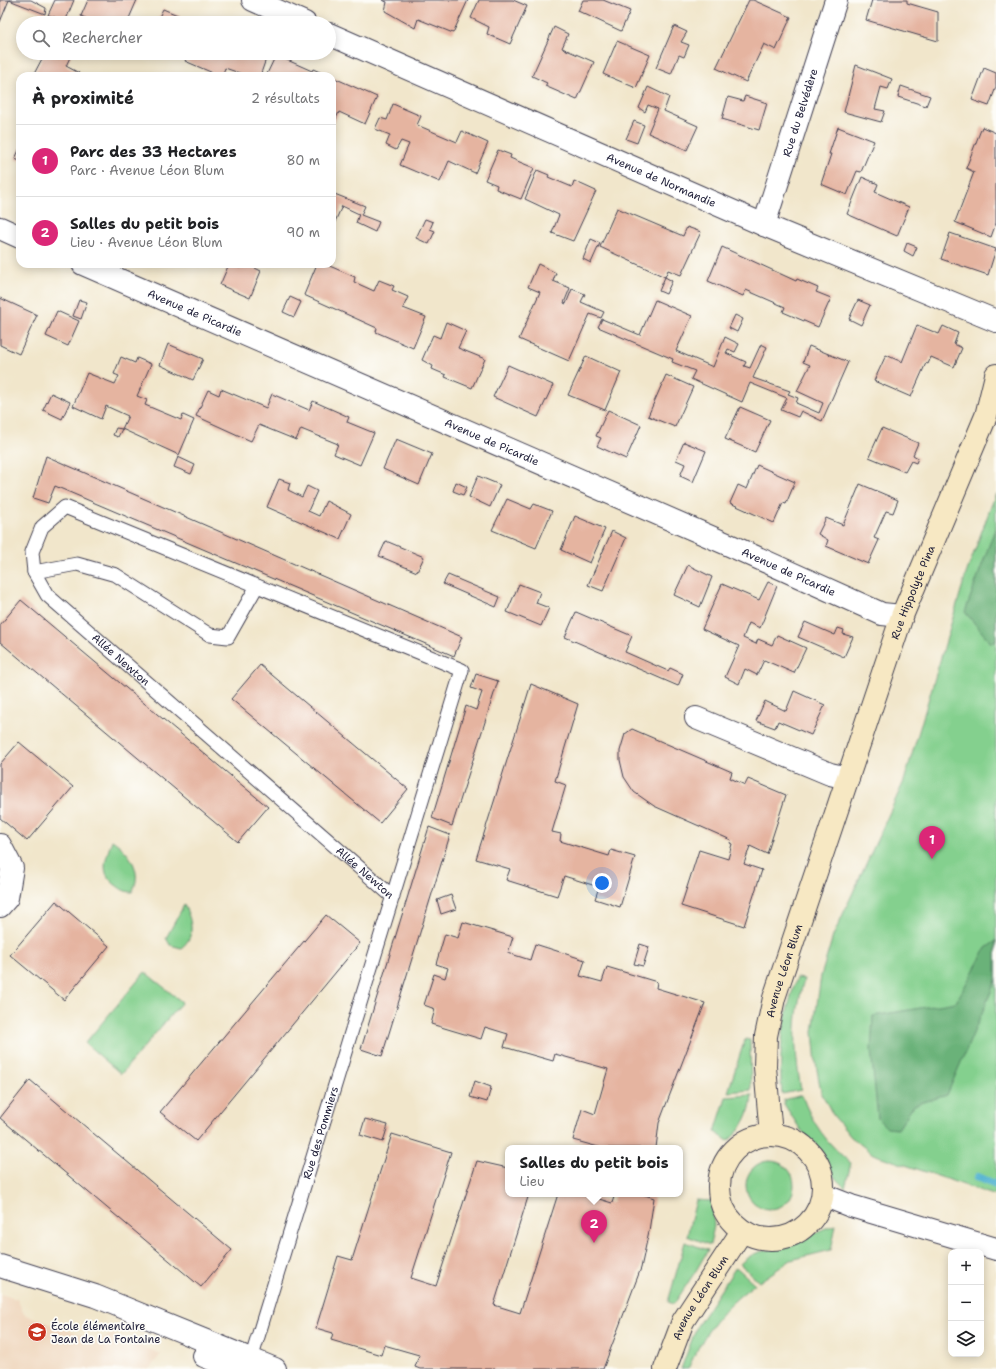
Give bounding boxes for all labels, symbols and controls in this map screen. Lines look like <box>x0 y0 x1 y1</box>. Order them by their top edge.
search box <box>16 16 336 60</box>
icon: search <box>30 27 52 49</box>
text: Rechercher <box>62 28 143 48</box>
street label: Rue du Belvédère <box>779 67 821 159</box>
text: À proximité <box>32 87 134 109</box>
text: 2 résultats <box>251 90 320 107</box>
text: Parc des 33 Hectares <box>70 142 237 162</box>
street label: Avenue de Normandie <box>604 149 719 211</box>
text: 1 <box>42 152 48 169</box>
text: 80 m <box>286 152 320 169</box>
text: Parc · Avenue Léon Blum <box>70 162 224 179</box>
text: Salles du petit bois <box>70 214 219 234</box>
text: 2 <box>40 224 50 241</box>
text: 90 m <box>286 224 320 241</box>
text: Lieu · Avenue Léon Blum <box>70 234 222 251</box>
street label: Avenue de Picardie <box>145 286 244 340</box>
street label: Avenue de Picardie <box>442 415 542 469</box>
street label: Rue Hippolyte Pina <box>887 543 938 641</box>
street label: Avenue de Picardie <box>739 544 838 600</box>
street label: Allée Newton <box>89 630 153 689</box>
pin: 1 <box>919 826 945 859</box>
street label: Allée Newton <box>333 843 397 902</box>
your location <box>592 873 612 893</box>
street label: Avenue Léon Blum <box>763 922 806 1019</box>
street label: Rue des Pommiers <box>299 1084 342 1181</box>
popup <box>505 1145 683 1197</box>
text: Salles du petit bois <box>519 1153 669 1173</box>
text: Lieu <box>519 1173 544 1190</box>
pin: 2 <box>581 1210 607 1243</box>
map controls <box>948 1249 984 1357</box>
button: + <box>948 1249 984 1285</box>
street label: Avenue Léon Blum <box>669 1252 732 1342</box>
button: − <box>948 1285 984 1321</box>
place label: École élémentaire Jean de La Fontaine <box>51 1318 160 1347</box>
school or university icon: École élémentaire Jean de La Fontaine <box>26 1321 48 1343</box>
button: layers <box>948 1321 984 1357</box>

